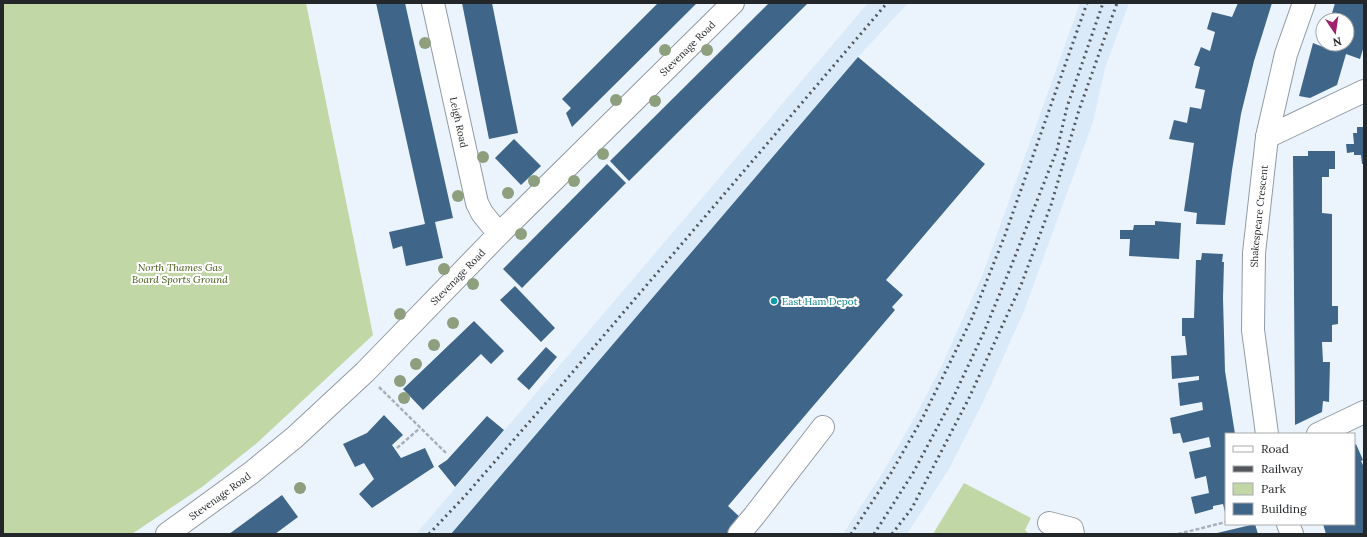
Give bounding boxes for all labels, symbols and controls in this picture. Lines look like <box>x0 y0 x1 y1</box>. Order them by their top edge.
north arrow <box>1315 12 1355 52</box>
street label: Stevenage Road <box>657 18 718 79</box>
text: N <box>1331 34 1343 50</box>
street label: Leigh Road <box>447 96 471 149</box>
street label: Shakespeare Crescent <box>1248 164 1271 268</box>
street label: Stevenage Road <box>428 246 488 308</box>
park label: North Thames Gas Board Sports Ground <box>132 261 228 286</box>
place label: East Ham Depot <box>782 295 858 308</box>
marker: East Ham Depot <box>769 296 779 306</box>
legend <box>1225 433 1355 525</box>
text: Road <box>1261 441 1289 456</box>
text: Railway <box>1261 461 1304 476</box>
street label: Stevenage Road <box>186 469 253 523</box>
text: Park <box>1261 481 1287 496</box>
text: Building <box>1261 501 1307 516</box>

